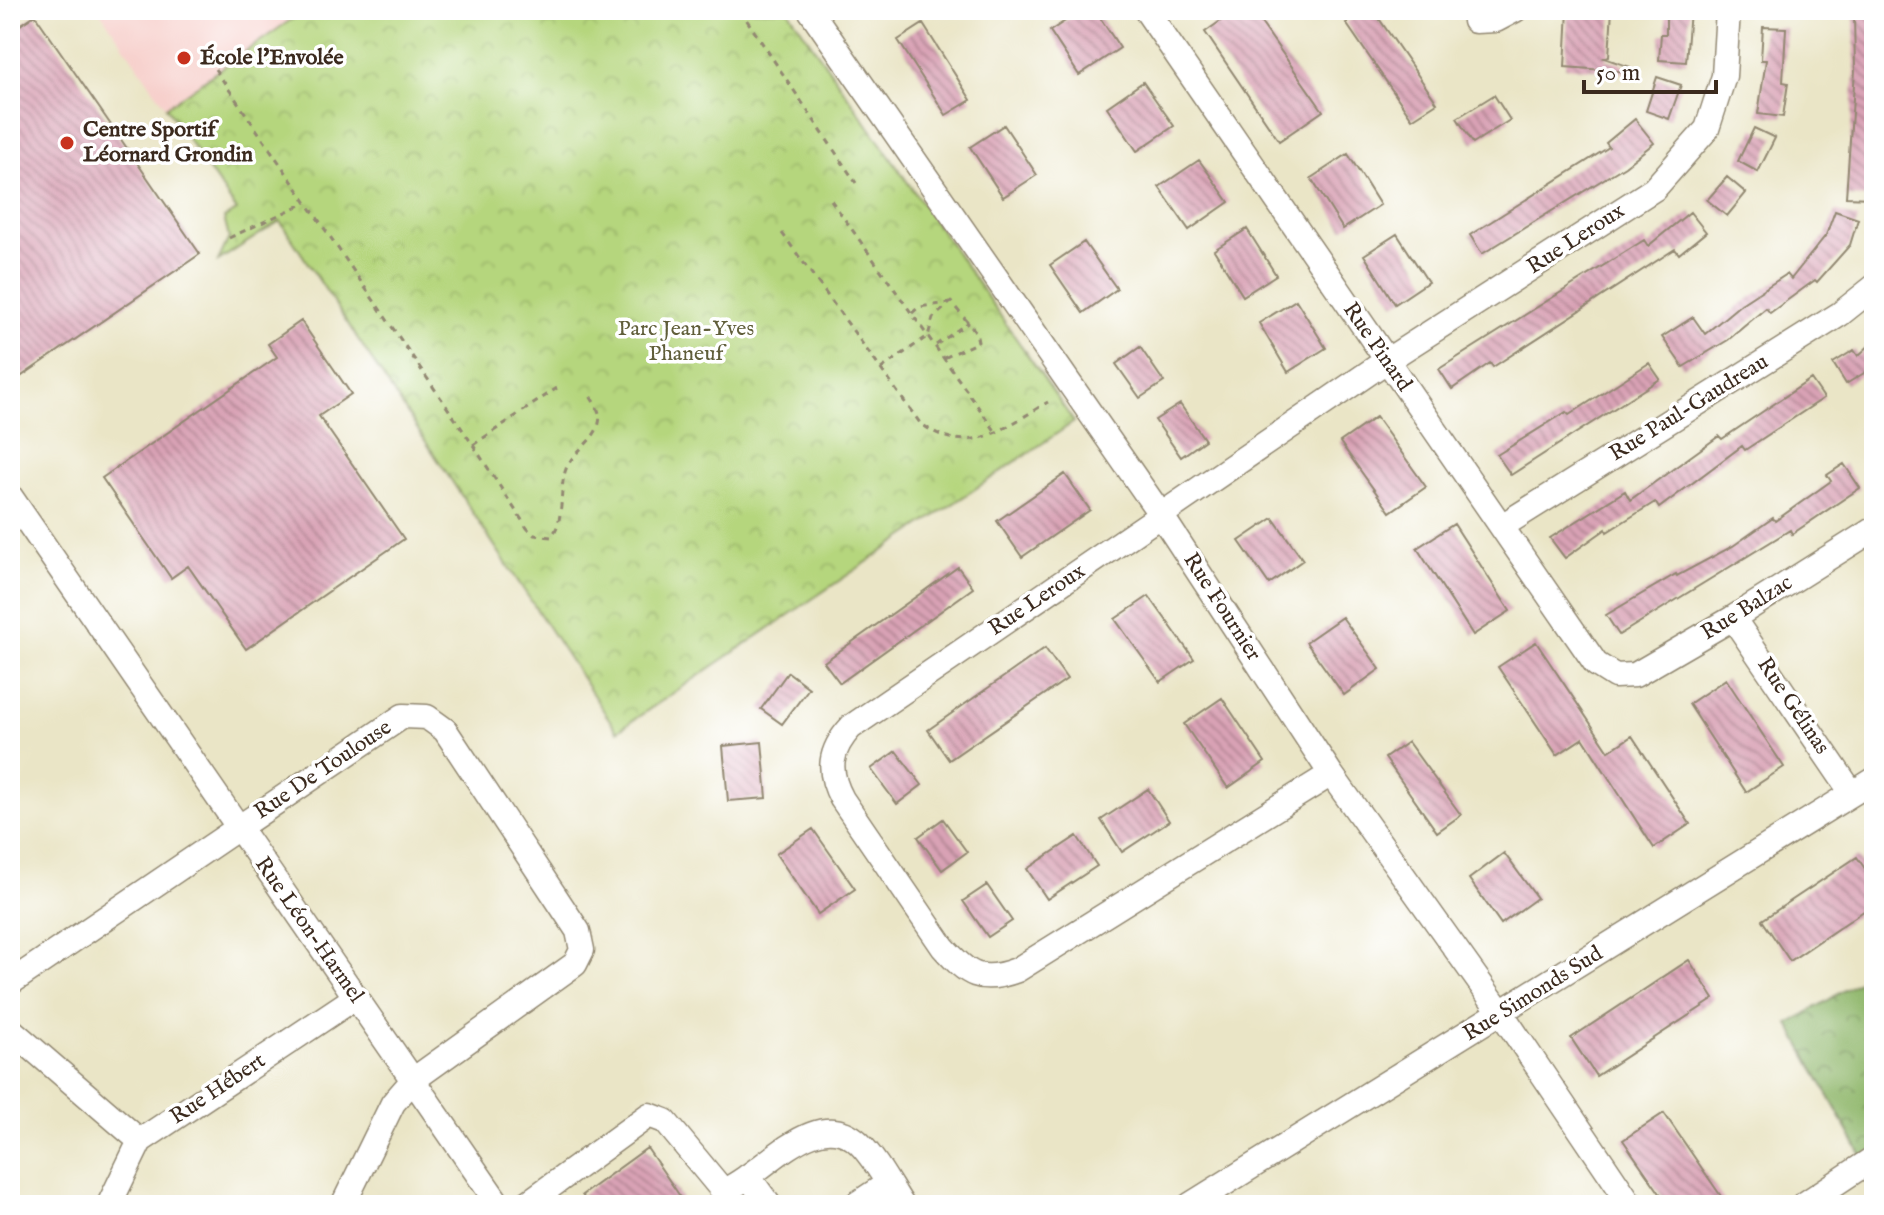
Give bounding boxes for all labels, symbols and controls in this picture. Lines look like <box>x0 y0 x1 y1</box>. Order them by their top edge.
place label: École l'Envolée <box>200 44 343 72</box>
scale bar <box>1584 44 1716 94</box>
marker: École l'Envolée <box>175 49 193 67</box>
text: 50 m <box>1596 58 1640 89</box>
place label: Centre Sportif Léornard Grondin <box>83 116 253 169</box>
marker: Centre Sportif Léornard Grondin <box>58 134 76 152</box>
street label: Rue Leroux <box>1522 197 1630 281</box>
street label: Rue Pinard <box>1336 297 1418 397</box>
park label: Parc Jean-Yves Phaneuf <box>618 315 754 368</box>
street label: Rue Paul-Gaudreau <box>1604 348 1774 468</box>
street label: Rue Fournier <box>1177 548 1267 666</box>
street label: Rue Leroux <box>983 557 1091 643</box>
street label: Rue Balzac <box>1696 569 1798 647</box>
street label: Rue Gélinas <box>1750 652 1836 760</box>
street label: Rue De Toulouse <box>249 714 397 826</box>
street label: Rue Léon-Harmel <box>248 851 370 1009</box>
street label: Rue Simonds Sud <box>1458 940 1608 1048</box>
street label: Rue Hébert <box>165 1047 271 1131</box>

